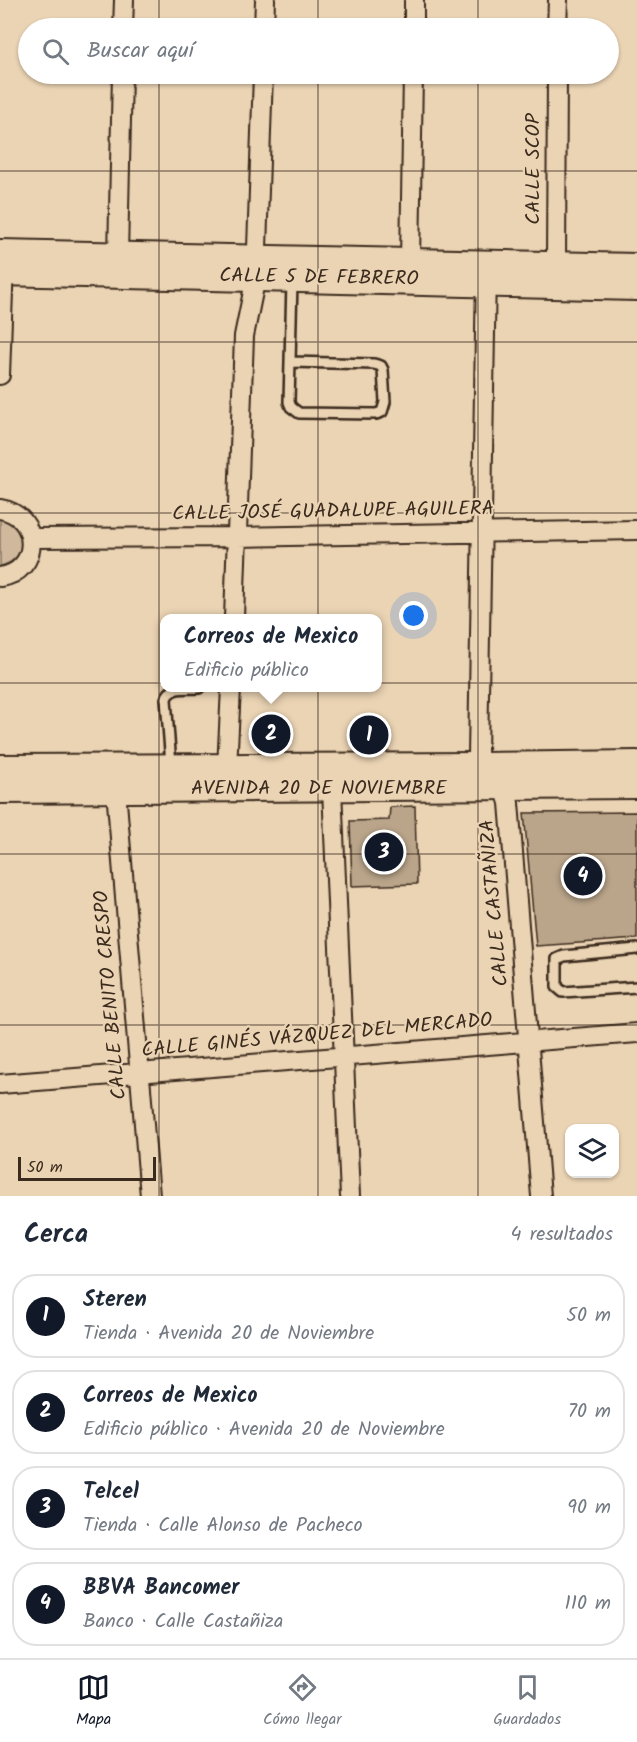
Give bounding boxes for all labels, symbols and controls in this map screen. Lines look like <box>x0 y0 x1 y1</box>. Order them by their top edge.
search box <box>18 18 619 84</box>
text: Buscar aquí <box>87 34 194 69</box>
icon: search <box>39 35 72 68</box>
street label: CALLE SCOP <box>518 112 550 225</box>
street label: CALLE 5 DE FEBRERO <box>219 260 419 296</box>
street label: CALLE JOSÉ GUADALUPE AGUILERA <box>172 493 494 531</box>
your location <box>399 601 428 630</box>
popup <box>160 614 382 692</box>
text: Correos de Mexico <box>184 620 358 655</box>
text: Edificio público <box>184 655 309 687</box>
pin: 2 <box>252 712 290 756</box>
pin: 1 <box>350 712 388 758</box>
street label: AVENIDA 20 DE NOVIEMBRE <box>191 773 448 805</box>
street label: CALLE CASTAÑIZA <box>472 818 518 988</box>
pin: 3 <box>364 830 404 874</box>
pin: 4 <box>564 854 602 898</box>
street label: CALLE BENITO CRESPO <box>86 889 136 1101</box>
street label: CALLE GINÉS VÁZQUEZ DEL MERCADO <box>140 1005 494 1067</box>
map controls <box>565 1124 619 1178</box>
button: layers <box>565 1124 619 1178</box>
scale bar <box>18 1154 156 1182</box>
text: 50 m <box>27 1155 63 1180</box>
text: Cerca <box>24 1214 88 1256</box>
text: 4 resultados <box>511 1219 613 1251</box>
text: Steren <box>83 1283 147 1318</box>
text: 1 <box>42 1300 49 1332</box>
text: 50 m <box>566 1300 611 1332</box>
text: Tienda · Avenida 20 de Noviembre <box>83 1318 374 1350</box>
text: Correos de Mexico <box>83 1379 257 1414</box>
text: 2 <box>40 1396 51 1428</box>
text: 70 m <box>568 1396 611 1428</box>
text: Edificio público · Avenida 20 de Noviembre <box>83 1414 445 1446</box>
text: Telcel <box>83 1475 139 1510</box>
text: 3 <box>40 1492 51 1524</box>
text: 90 m <box>567 1492 611 1524</box>
text: Tienda · Calle Alonso de Pacheco <box>83 1510 363 1542</box>
text: BBVA Bancomer <box>83 1571 239 1606</box>
text: 4 <box>40 1588 51 1620</box>
text: 110 m <box>565 1588 611 1620</box>
text: Banco · Calle Castañiza <box>83 1606 283 1638</box>
tab: Mapa <box>76 1671 111 1732</box>
tab: Cómo llegar <box>263 1671 342 1732</box>
tab: Guardados <box>493 1671 561 1732</box>

